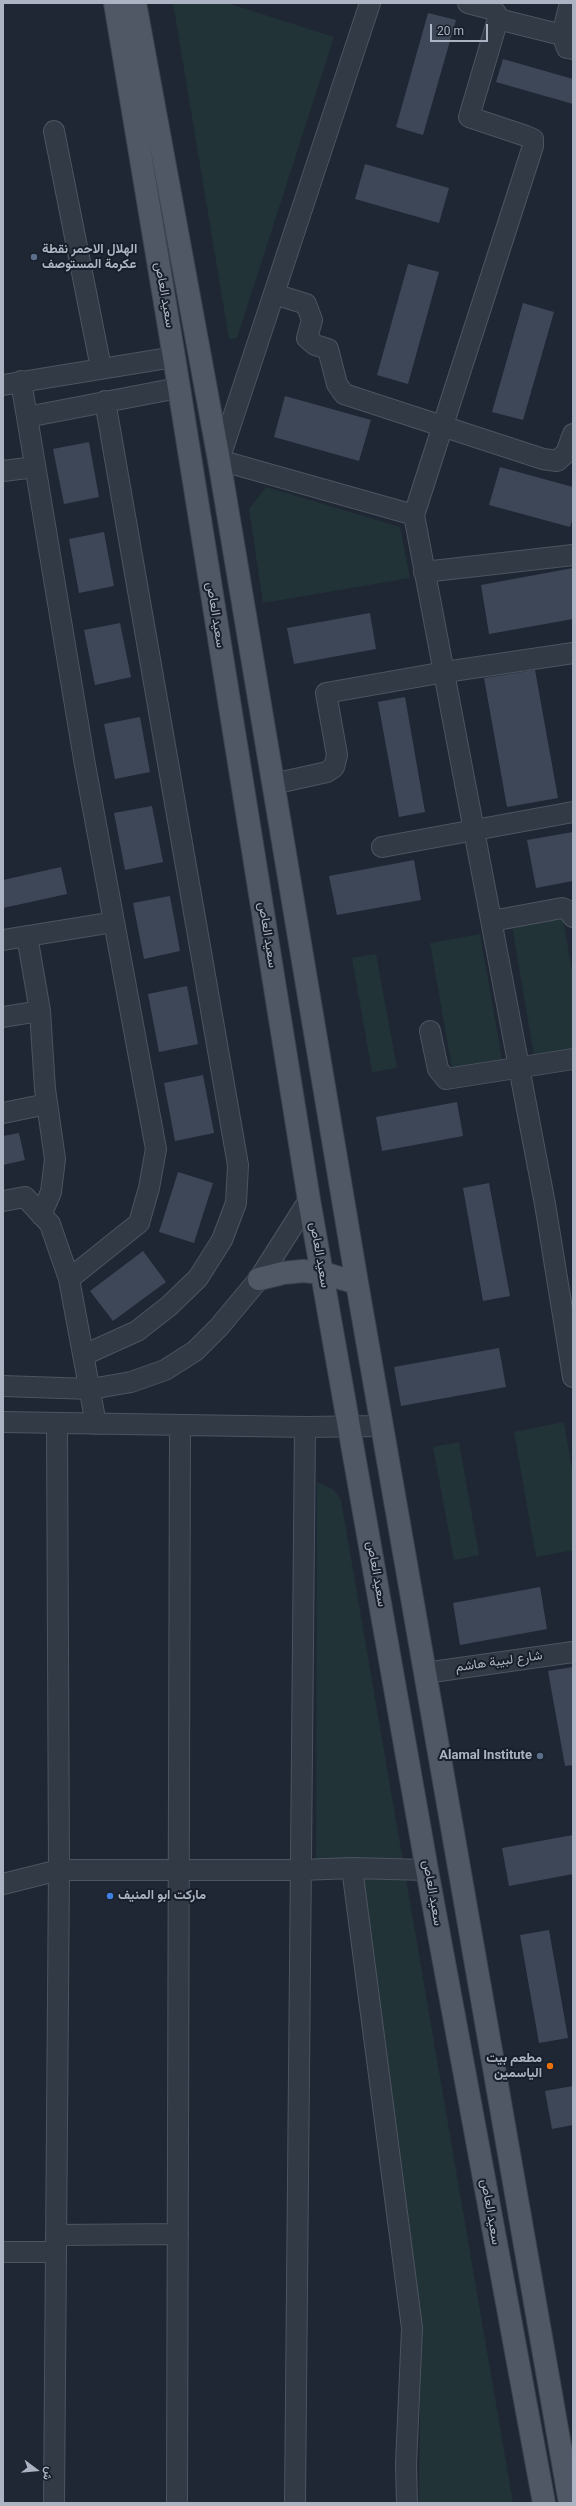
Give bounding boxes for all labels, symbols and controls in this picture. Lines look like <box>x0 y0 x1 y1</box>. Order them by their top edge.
scale bar <box>432 16 490 42</box>
text: 20 m <box>437 24 464 38</box>
place label: الهلال الاحمر نقطة عكرمة المستوصف <box>42 242 137 273</box>
marker: الهلال الاحمر نقطة عكرمة المستوصف <box>29 252 39 262</box>
street label: سعيد العاص <box>151 261 177 329</box>
street label: سعيد العاص <box>202 581 228 649</box>
street label: سعيد العاص <box>254 901 280 969</box>
street label: سعيد العاص <box>306 1221 332 1289</box>
street label: سعيد العاص <box>363 1540 389 1608</box>
street label: شارع لبيبة هاشم <box>454 1648 544 1676</box>
place label: Alamal Institute <box>439 1748 532 1764</box>
marker: Alamal Institute <box>535 1751 545 1761</box>
street label: سعيد العاص <box>419 1859 445 1927</box>
place label: ماركت ابو المنيف <box>118 1888 206 1904</box>
marker: ماركت ابو المنيف <box>105 1891 115 1901</box>
place label: مطعم بيت الياسمين <box>486 2051 542 2082</box>
marker: مطعم بيت الياسمين <box>545 2061 555 2071</box>
street label: سعيد العاص <box>477 2178 503 2246</box>
north arrow <box>16 2450 56 2490</box>
text: ش <box>40 2465 56 2482</box>

